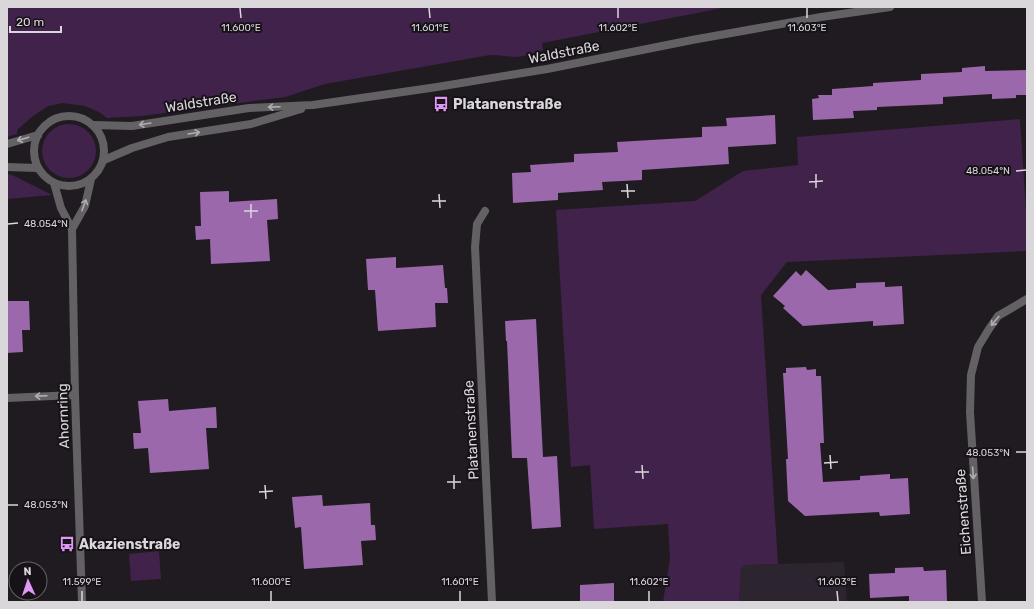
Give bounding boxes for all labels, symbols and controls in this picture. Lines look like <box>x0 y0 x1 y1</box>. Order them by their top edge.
scale bar <box>10 8 61 34</box>
text: 20 m <box>16 15 44 29</box>
text: 11.600°E <box>221 22 261 34</box>
text: 11.601°E <box>411 22 449 34</box>
text: 11.602°E <box>598 22 638 34</box>
text: 11.603°E <box>787 22 827 34</box>
street label: Waldstraße <box>527 37 601 68</box>
street label: Waldstraße <box>164 88 238 117</box>
bus stop icon: Platanenstraße <box>432 95 450 113</box>
place label: Platanenstraße <box>453 96 562 113</box>
one-way arrow <box>268 103 281 110</box>
one-way arrow <box>139 120 152 128</box>
one-way arrow <box>187 129 200 137</box>
one-way arrow <box>16 136 29 143</box>
text: 48.054°N <box>966 165 1010 177</box>
one-way arrow <box>81 199 88 212</box>
text: 48.054°N <box>24 218 68 230</box>
one-way arrow <box>991 316 1000 326</box>
street label: Platanenstraße <box>460 380 483 480</box>
street label: Ahornring <box>54 383 73 449</box>
one-way arrow <box>35 393 48 400</box>
text: 48.053°N <box>966 447 1010 459</box>
one-way arrow <box>970 466 977 479</box>
street label: Eichenstraße <box>952 468 975 555</box>
text: 48.053°N <box>24 499 68 511</box>
bus stop icon: Akazienstraße <box>58 535 76 553</box>
place label: Akazienstraße <box>79 536 180 553</box>
north arrow <box>8 561 48 601</box>
text: N <box>23 565 32 578</box>
text: 11.599°E <box>63 576 101 588</box>
text: 11.600°E <box>251 576 291 588</box>
text: 11.601°E <box>441 576 479 588</box>
text: 11.602°E <box>629 576 669 588</box>
text: 11.603°E <box>817 576 857 588</box>

